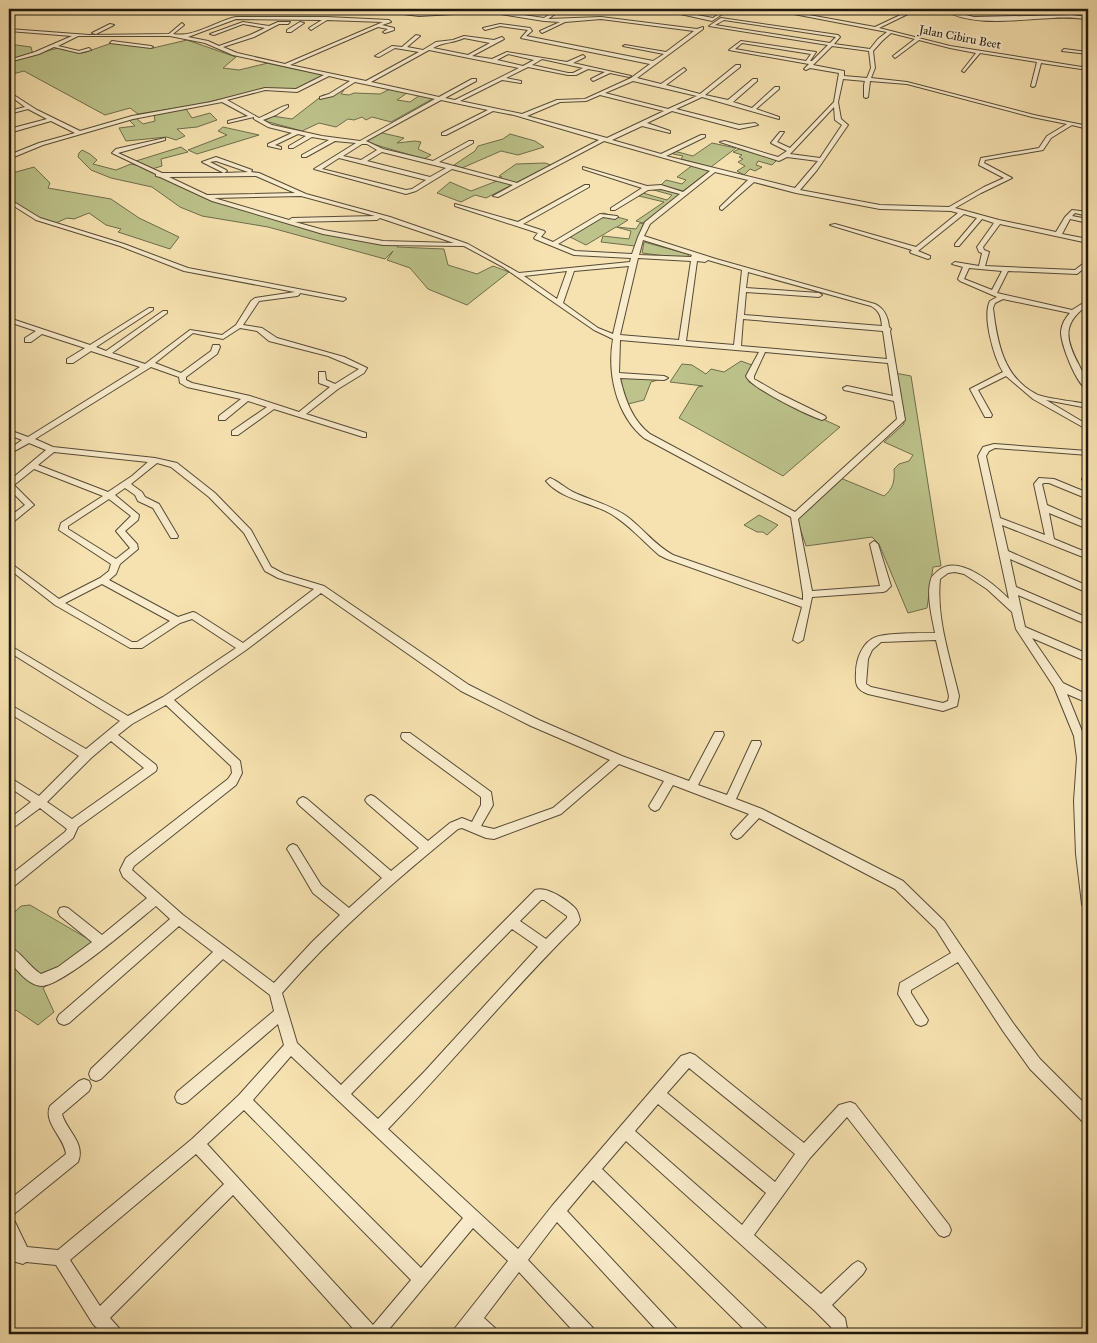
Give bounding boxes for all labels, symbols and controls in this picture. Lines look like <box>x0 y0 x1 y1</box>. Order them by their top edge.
street label: Jalan Cibiru Beet <box>916 22 1003 53</box>

